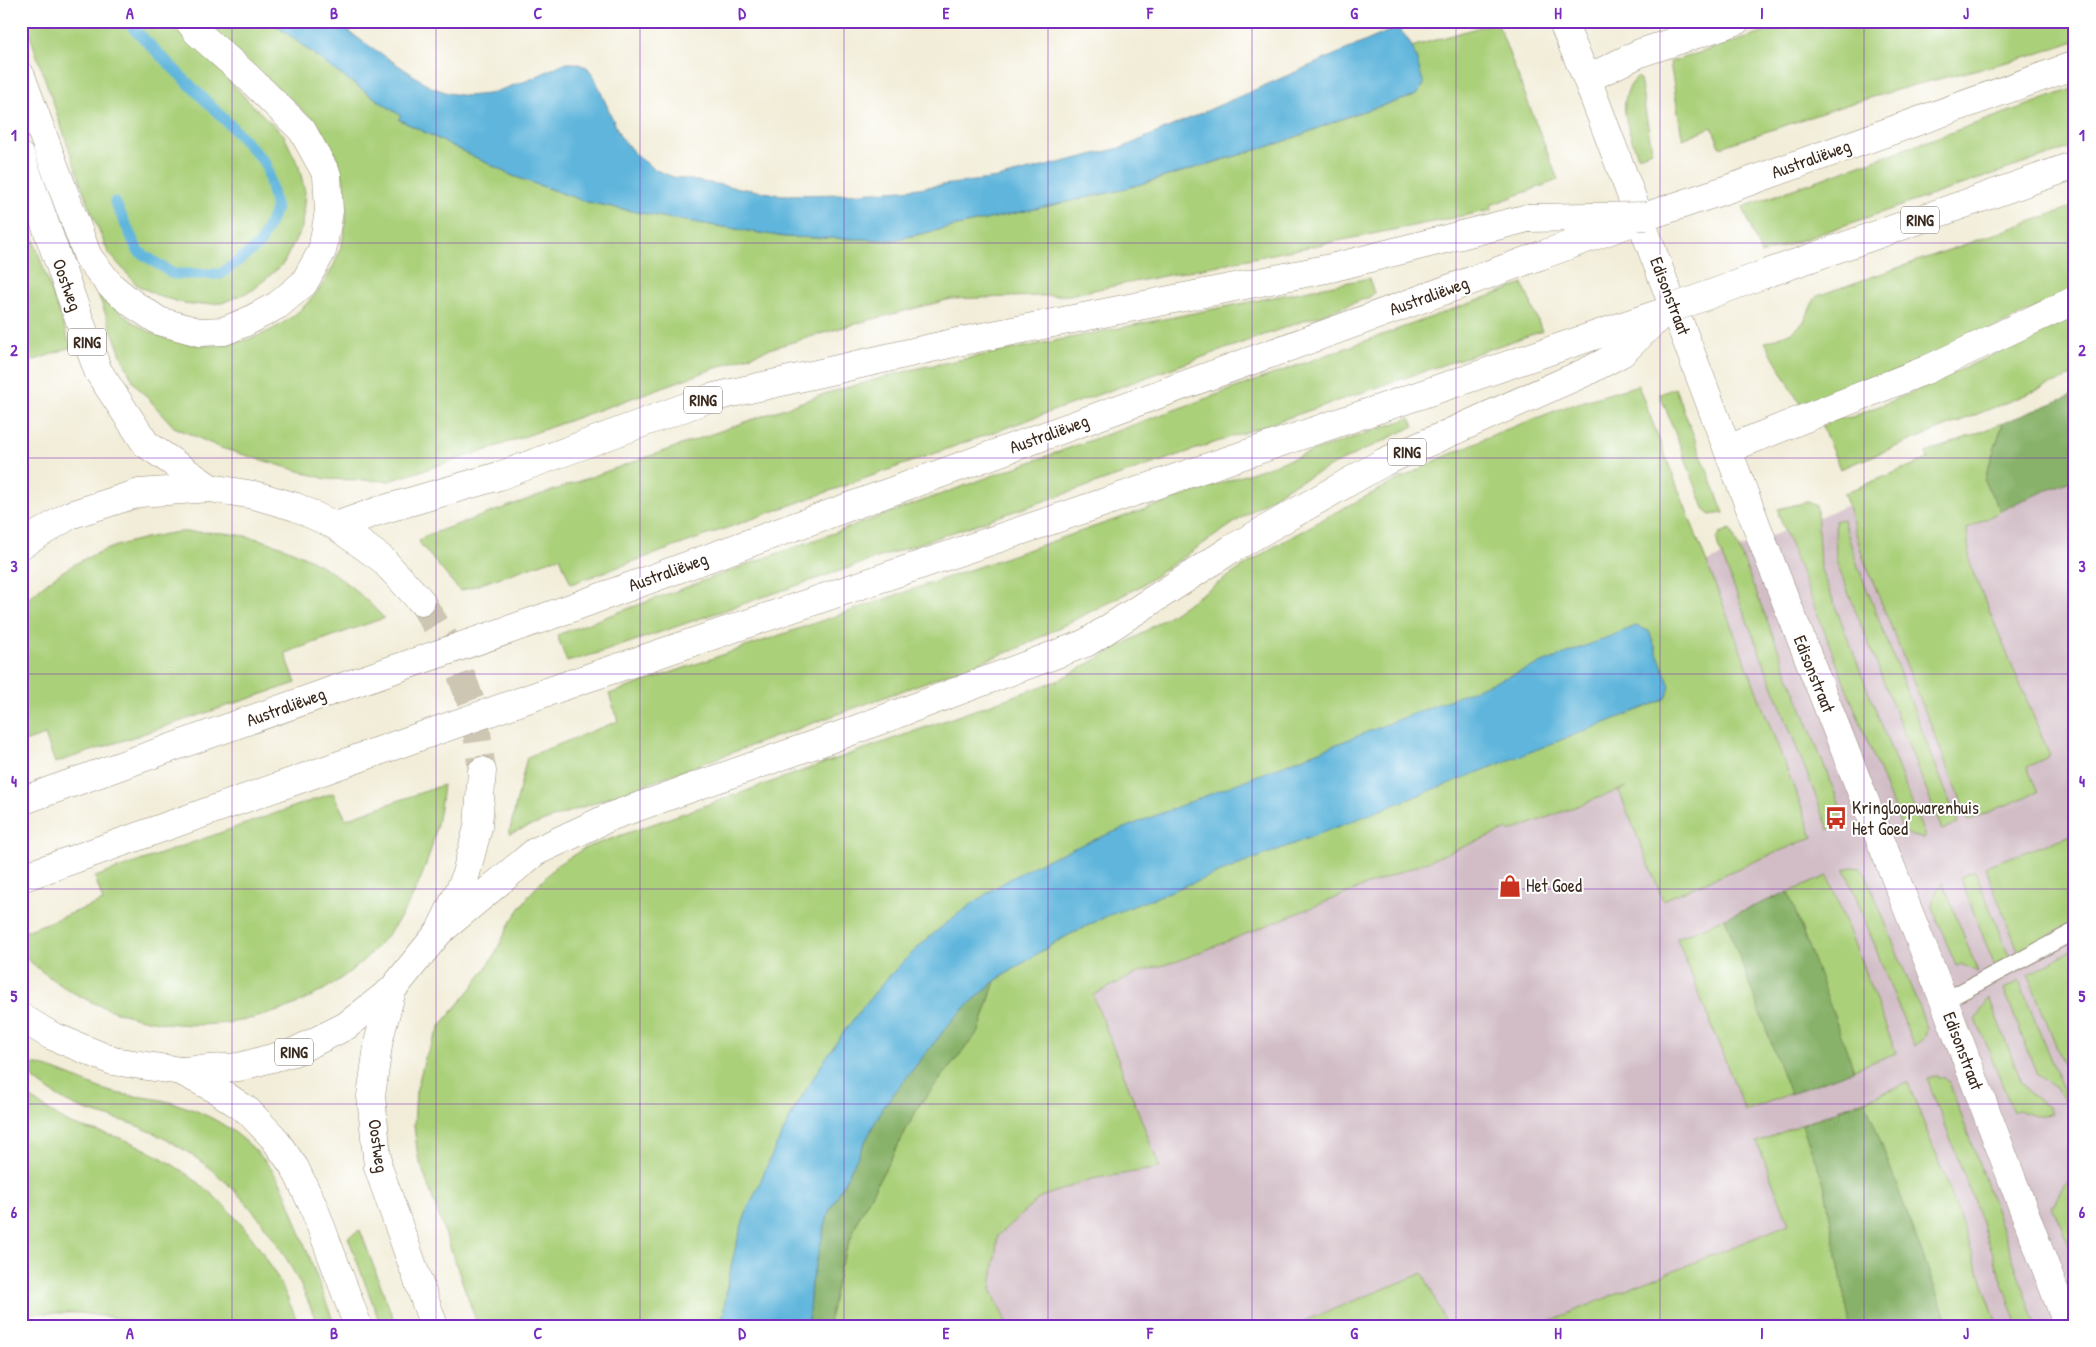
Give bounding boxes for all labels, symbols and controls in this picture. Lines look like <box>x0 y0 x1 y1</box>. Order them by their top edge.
text: A <box>126 2 134 24</box>
text: B <box>330 2 338 24</box>
text: C <box>534 2 543 24</box>
text: D <box>738 2 746 24</box>
text: E <box>942 2 950 24</box>
text: F <box>1146 2 1154 24</box>
text: G <box>1350 2 1358 24</box>
text: H <box>1554 2 1562 24</box>
text: I <box>1760 2 1764 24</box>
text: J <box>1963 2 1969 24</box>
text: 1 <box>11 124 17 146</box>
text: 1 <box>2079 124 2085 146</box>
street label: Australiëweg <box>1768 133 1854 184</box>
road number: RING <box>1901 206 1939 234</box>
street label: Edisonstraat <box>1644 253 1697 339</box>
street label: Oostweg <box>47 255 88 314</box>
street label: Australiëweg <box>1386 270 1472 321</box>
road number: RING <box>68 328 106 356</box>
text: 2 <box>10 339 18 361</box>
text: 2 <box>2078 339 2086 361</box>
road number: RING <box>684 386 722 414</box>
street label: Australiëweg <box>1006 408 1092 459</box>
road number: RING <box>1388 438 1426 466</box>
street label: Australiëweg <box>625 546 711 597</box>
text: 3 <box>10 555 18 577</box>
text: 3 <box>2078 555 2086 577</box>
street label: Edisonstraat <box>1788 631 1842 717</box>
street label: Australiëweg <box>243 681 329 732</box>
text: 4 <box>11 770 17 792</box>
text: 4 <box>2079 770 2085 792</box>
place label: Kringloopwarenhuis Het Goed <box>1852 795 1979 841</box>
bus stop icon: Kringloopwarenhuis Het Goed <box>1823 805 1849 831</box>
shop icon: Het Goed <box>1497 873 1523 899</box>
place label: Het Goed <box>1526 873 1582 898</box>
text: 5 <box>11 985 18 1007</box>
text: 5 <box>2079 985 2086 1007</box>
street label: Edisonstraat <box>1937 1008 1990 1094</box>
road number: RING <box>275 1038 313 1066</box>
street label: Oostweg <box>362 1117 395 1174</box>
text: 6 <box>11 1201 18 1223</box>
text: 6 <box>2079 1201 2086 1223</box>
text: A <box>126 1322 134 1344</box>
text: B <box>330 1322 338 1344</box>
text: C <box>534 1322 543 1344</box>
text: D <box>738 1322 746 1344</box>
text: E <box>942 1322 950 1344</box>
text: F <box>1146 1322 1154 1344</box>
text: G <box>1350 1322 1358 1344</box>
text: H <box>1554 1322 1562 1344</box>
text: I <box>1760 1322 1764 1344</box>
text: J <box>1963 1322 1969 1344</box>

